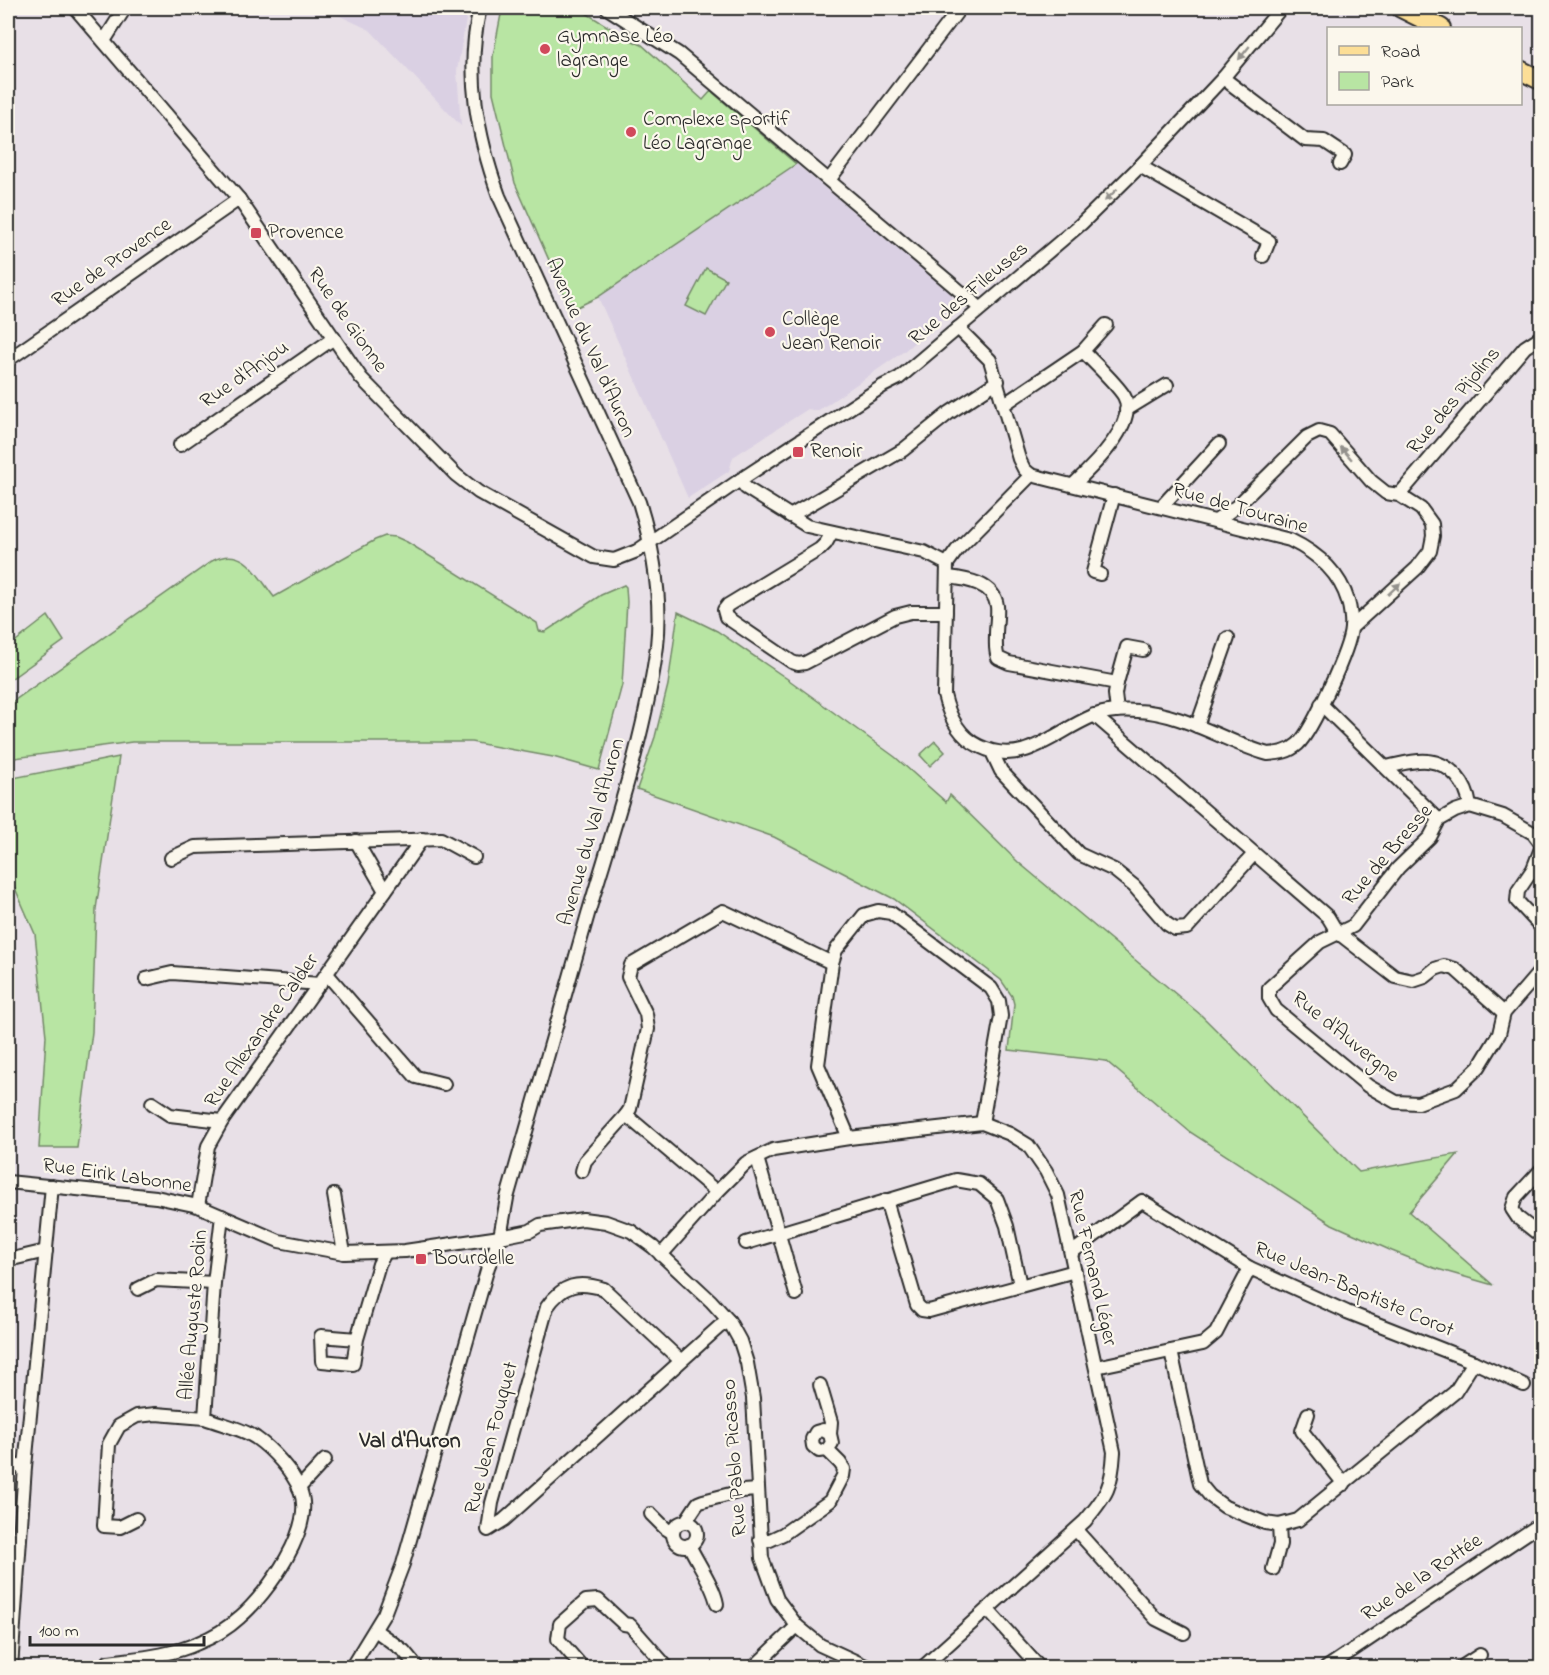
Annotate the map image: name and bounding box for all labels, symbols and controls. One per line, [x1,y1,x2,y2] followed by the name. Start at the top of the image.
[557,22,673,78] place label: Gymnase Léo lagrange
[1327,27,1522,105] legend
[1381,40,1420,66] text: Road
[538,42,552,56] marker: Gymnase Léo lagrange
[1238,45,1251,60] one-way arrow
[1381,70,1414,96] text: Park
[643,105,790,161] place label: Complexe sportif Léo Lagrange
[624,125,638,139] marker: Complexe sportif Léo Lagrange
[1103,188,1118,202] one-way arrow
[46,210,179,316] street label: Rue de Provence
[268,218,344,248] place label: Provence
[249,226,263,240] marker: Provence
[903,235,1035,353] street label: Rue des Fileuses
[537,253,643,443] street label: Avenue du Val d'Auron
[300,261,395,379] street label: Rue de Gionne
[782,305,882,359] place label: Collège Jean Renoir
[763,325,777,339] marker: Collège Jean Renoir
[194,333,296,417] street label: Rue d'Anjou
[1400,340,1508,462] street label: Rue des Pijolins
[810,437,863,467] place label: Renoir
[791,445,805,459] marker: Renoir
[1339,445,1353,460] one-way arrow
[1169,475,1312,543] street label: Rue de Touraine
[1387,582,1402,596] one-way arrow
[551,735,633,929] street label: Avenue du Val d'Auron
[1336,797,1441,912] street label: Rue de Bresse
[197,947,327,1114] street label: Rue Alexandre Calder
[1283,984,1406,1092] street label: Rue d'Auvergne
[40,1151,194,1201] street label: Rue Eirik Labonne
[1058,1187,1125,1350] street label: Rue Fernand Léger
[172,1228,218,1402] street label: Allée Auguste Rodin
[1249,1234,1459,1346] street label: Rue Jean-Baptiste Corot
[432,1244,515,1274] place label: Bourdelle
[414,1252,428,1266] marker: Bourdelle
[457,1359,527,1517] street label: Rue Jean Fouquet
[715,1378,755,1538] street label: Rue Pablo Picasso
[358,1426,461,1458] district label: Val d'Auron
[1355,1526,1489,1630] street label: Rue de la Rottée
[30,1609,204,1647] scale bar
[39,1619,79,1645] text: 100 m

